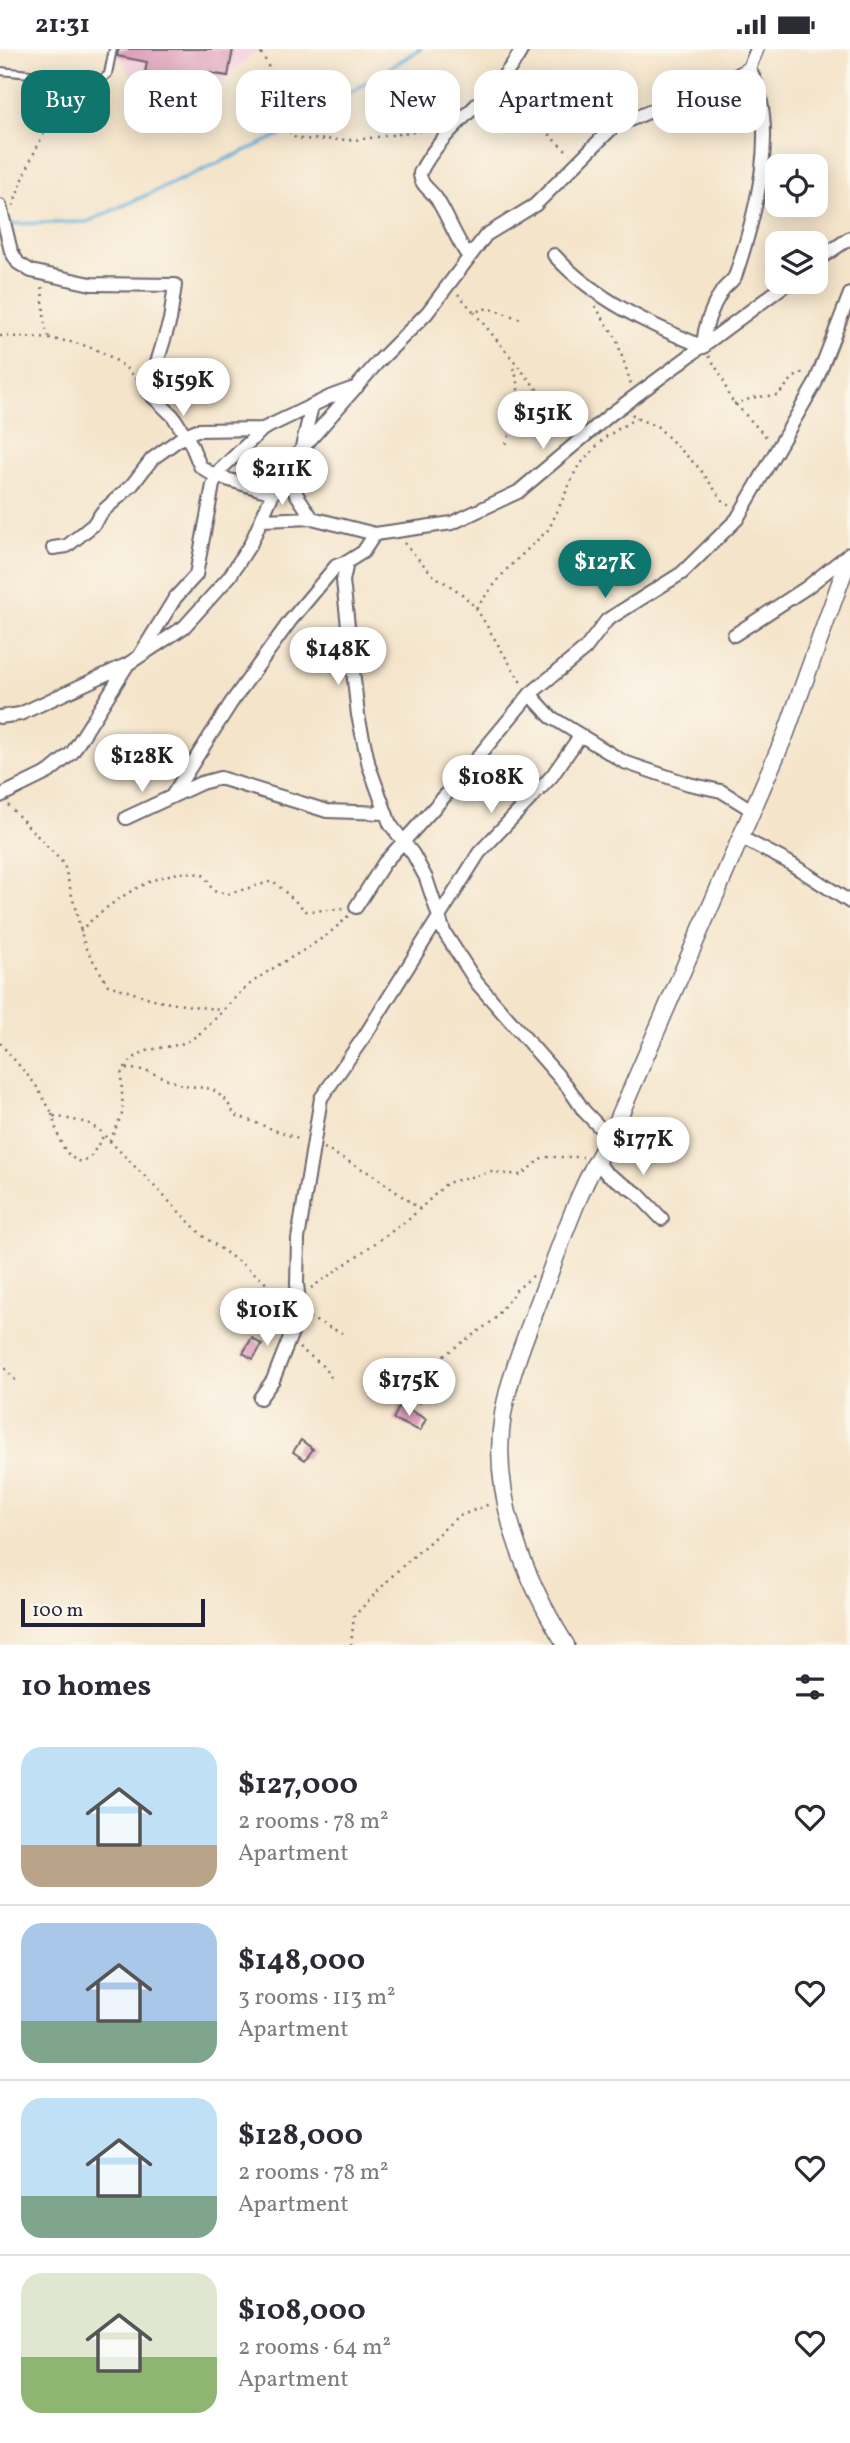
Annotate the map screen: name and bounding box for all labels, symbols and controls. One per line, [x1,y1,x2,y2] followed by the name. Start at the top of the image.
[35,7,90,43] text: 21:31
[21,70,110,133] chip: Buy
[124,70,222,133] chip: Rent
[236,70,351,133] chip: Filters
[365,70,460,133] chip: New
[474,70,638,133] chip: Apartment
[652,70,766,133] chip: House
[765,154,828,294] map controls
[765,154,828,217] button: locate
[765,231,828,294] button: layers
[134,359,232,418] pin: $159K
[152,365,214,397] text: $159K
[494,391,592,451] pin: $151K
[513,398,573,430] text: $151K
[233,447,331,507] pin: $211K
[252,454,312,486] text: $211K
[556,540,654,600] pin: $127K
[574,547,636,579] text: $127K
[289,627,387,687] pin: $148K
[306,634,371,666] text: $148K
[93,735,191,794] pin: $128K
[110,741,174,773] text: $128K
[442,755,540,815] pin: $108K
[458,762,524,794] text: $108K
[594,1117,692,1177] pin: $177K
[613,1124,673,1156] text: $177K
[218,1289,316,1348] pin: $101K
[236,1295,298,1327] text: $101K
[360,1359,458,1418] pin: $175K
[379,1365,439,1397] text: $175K
[21,1596,205,1628] scale bar
[32,1598,83,1624] text: 100 m
[21,1666,151,1708] text: 10 homes
[791,1668,829,1706] icon: filters
[238,1764,358,1806] text: $127,000
[77,1775,161,1859] icon: home
[791,1798,829,1836] icon: heart
[238,1806,389,1838] text: 2 rooms · 78 m²
[238,1838,349,1870] text: Apartment
[238,1940,365,1982] text: $148,000
[77,1951,161,2035] icon: home
[791,1974,829,2012] icon: heart
[238,1982,396,2014] text: 3 rooms · 113 m²
[238,2014,349,2046] text: Apartment
[238,2115,363,2157] text: $128,000
[77,2126,161,2210] icon: home
[791,2149,829,2187] icon: heart
[238,2157,389,2189] text: 2 rooms · 78 m²
[238,2189,349,2221] text: Apartment
[238,2290,366,2332] text: $108,000
[77,2301,161,2385] icon: home
[791,2324,829,2362] icon: heart
[238,2332,391,2364] text: 2 rooms · 64 m²
[238,2364,349,2396] text: Apartment

